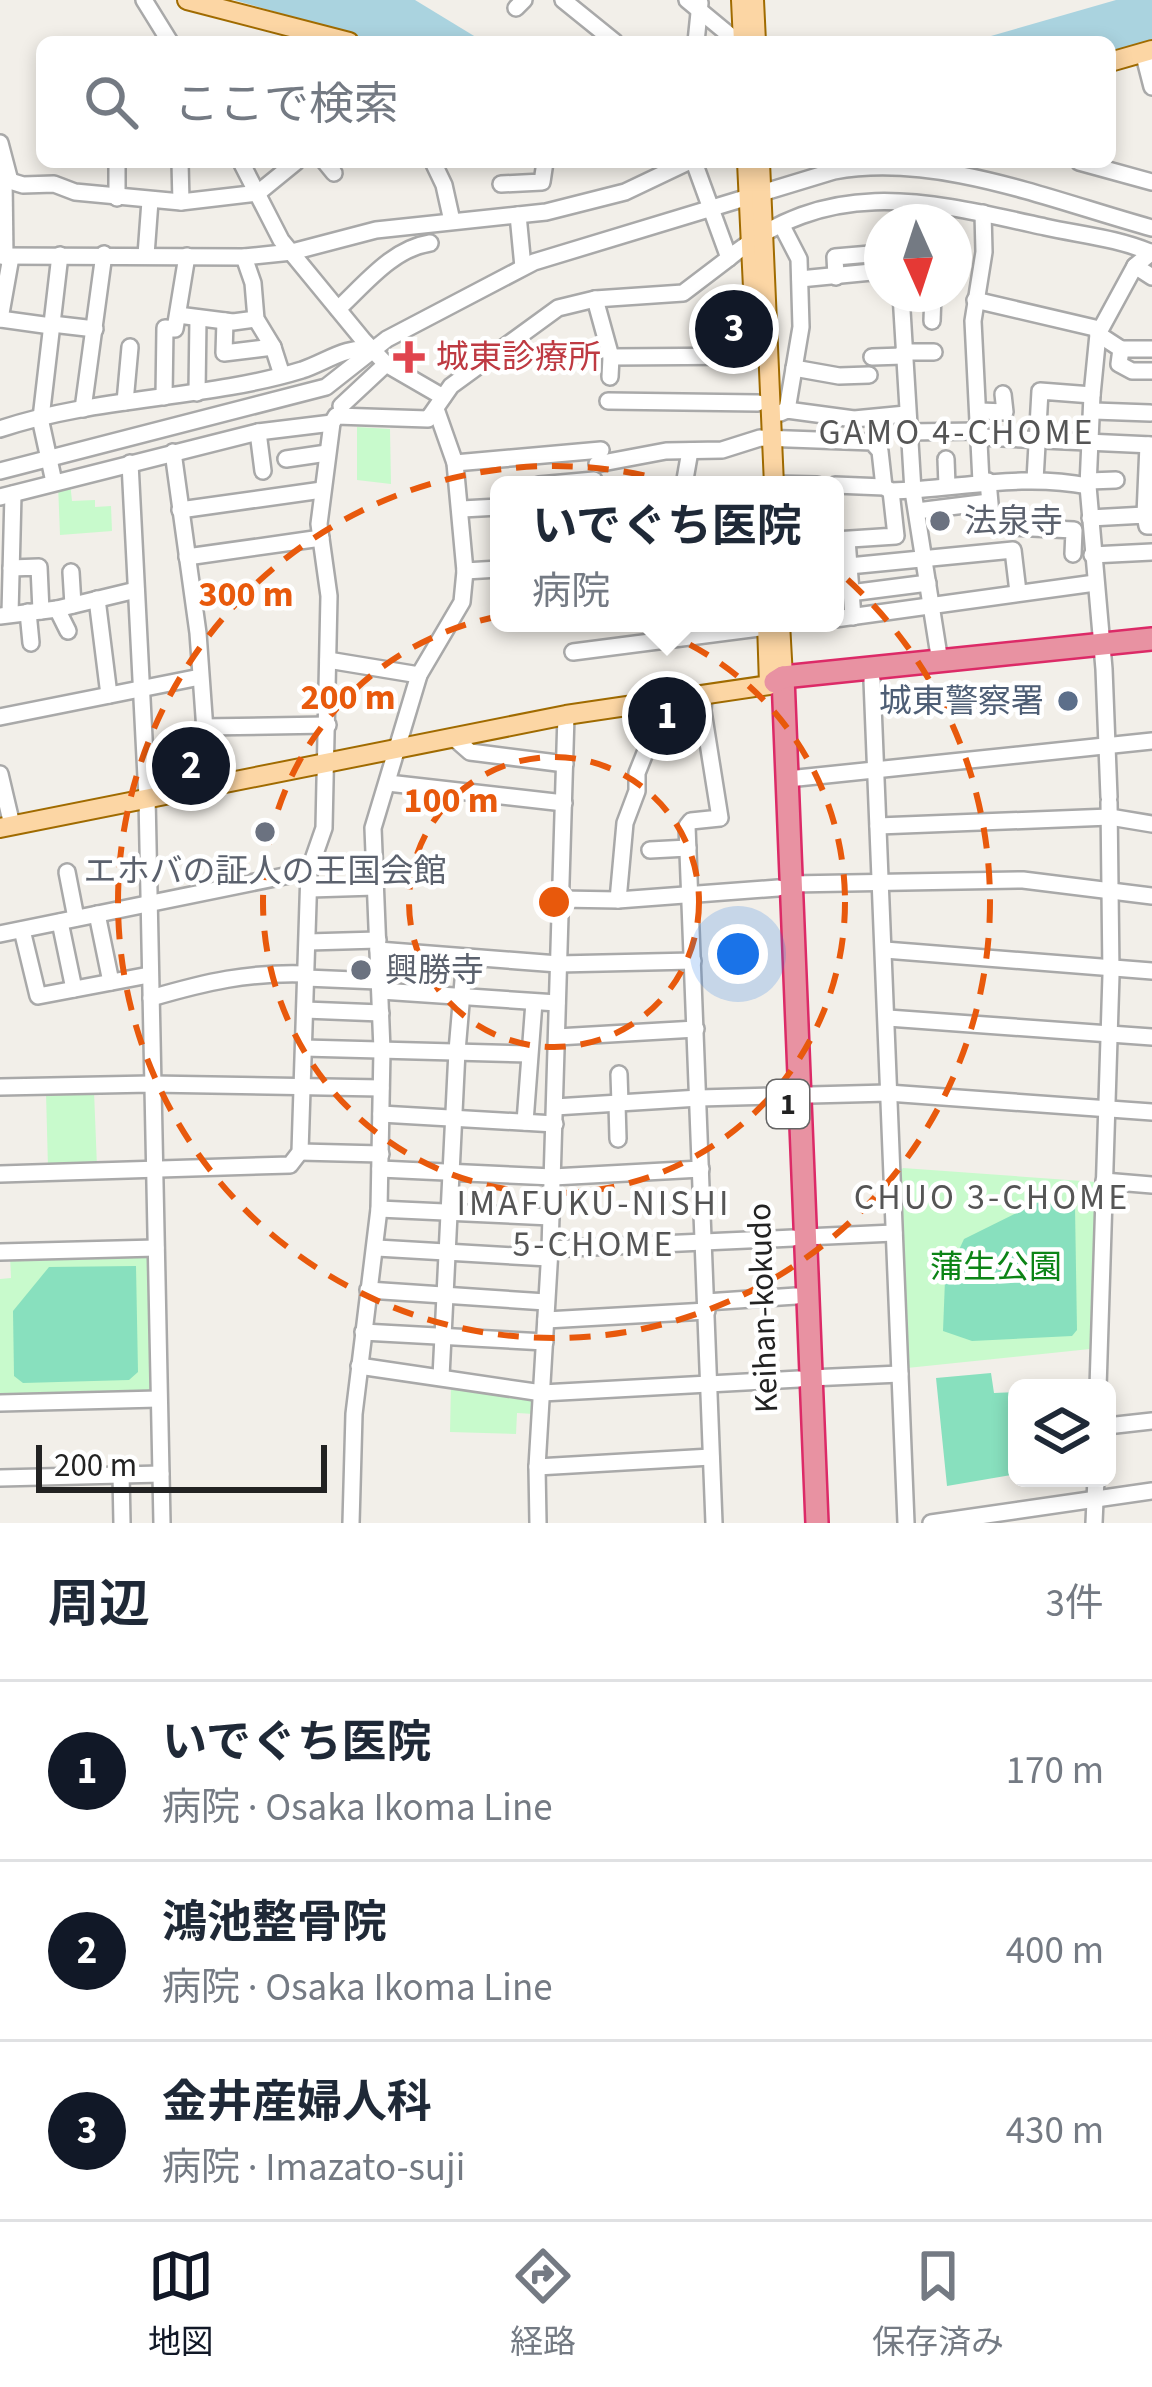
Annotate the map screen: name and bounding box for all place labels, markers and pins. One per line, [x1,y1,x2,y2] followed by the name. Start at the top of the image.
[695,284,773,374] pin: 3
[436,334,601,381] place label: 城東診療所
[393,341,425,373] marker: 城東診療所
[964,498,1063,545] place label: 法泉寺
[927,508,953,534] marker: 法泉寺
[628,671,706,761] pin: 1
[879,678,1044,725] place label: 城東警察署
[1055,688,1081,714] marker: 城東警察署
[152,721,230,811] pin: 2
[252,819,278,845] marker: エホバの証人の王国会館
[84,848,447,895] place label: エホバの証人の王国会館
[533,881,575,923] centre of rings
[385,947,484,994] place label: 興勝寺
[348,957,374,983] marker: 興勝寺

